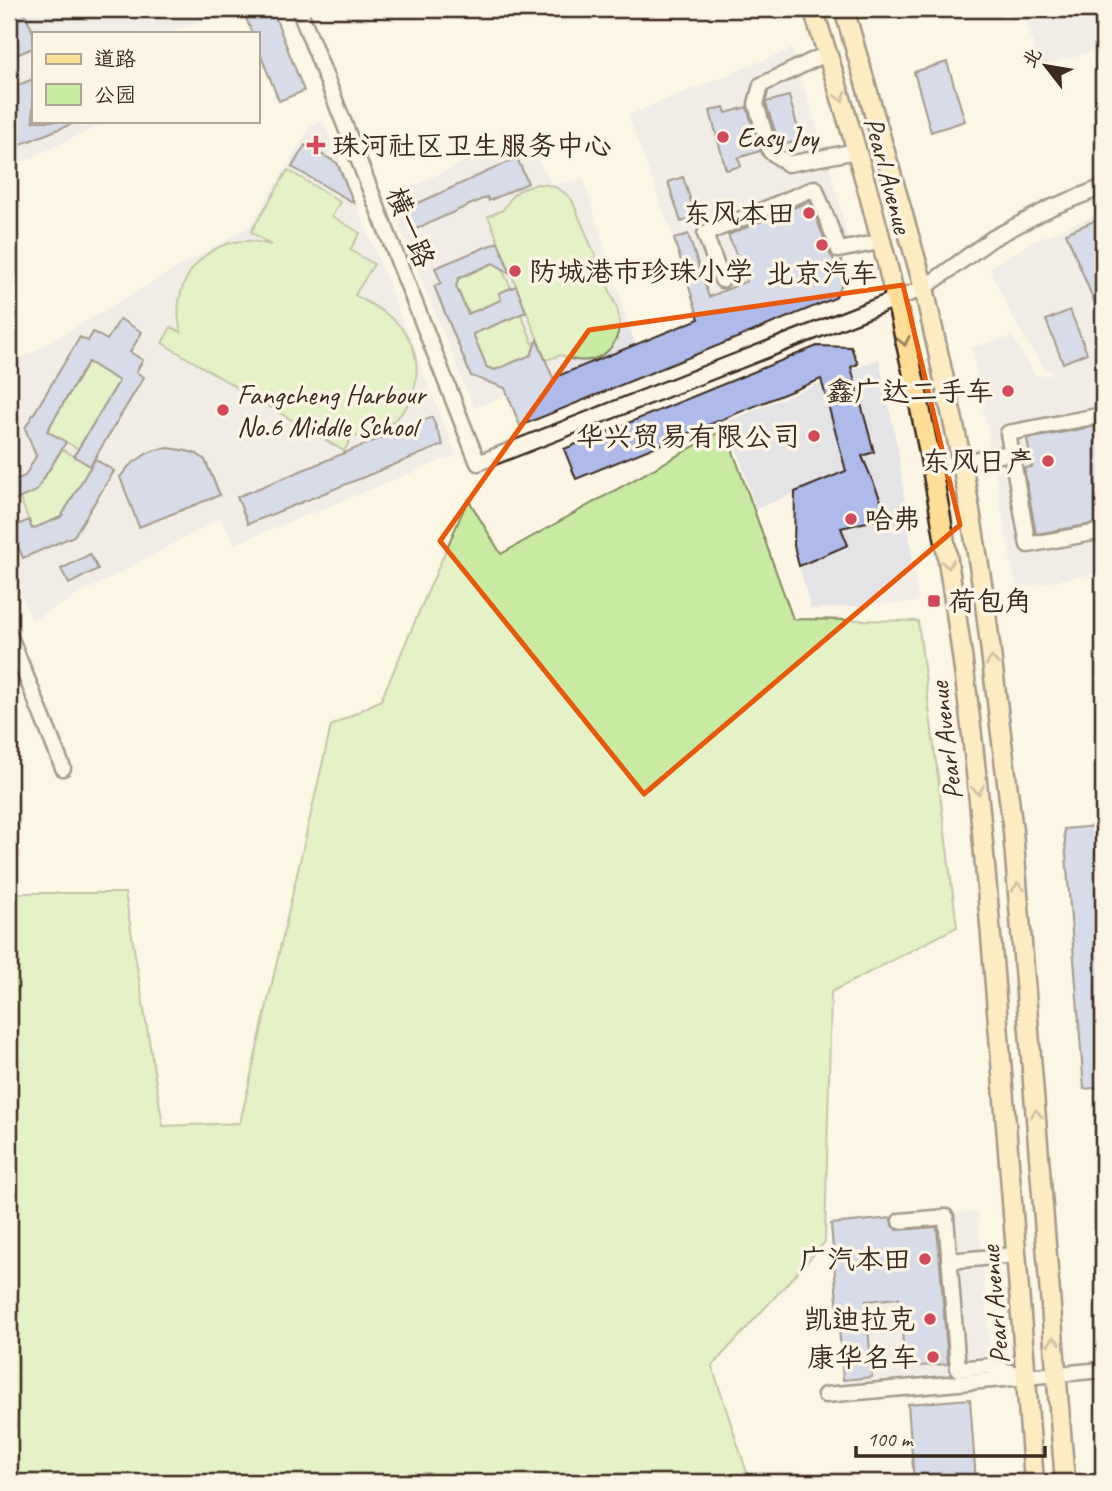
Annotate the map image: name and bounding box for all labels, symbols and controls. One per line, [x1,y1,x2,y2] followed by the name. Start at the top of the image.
[32,32,259,122] legend
[1010,32,1080,102] north arrow
[1017,43,1047,72] text: 北
[94,46,136,72] text: 道路
[94,82,136,108] text: 公园
[832,91,847,103] one-way arrow
[856,113,921,239] street label: Pearl Avenue
[737,120,820,155] place label: Easy Joy
[332,128,612,163] place label: 珠河社区卫生服务中心
[715,129,731,145] marker: Easy Joy
[306,135,326,155] marker: 珠河社区卫生服务中心
[379,182,442,273] street label: 横一路
[683,196,795,231] place label: 东风本田
[801,205,817,221] marker: 东风本田
[814,237,830,253] marker: 北京汽车
[529,254,753,289] place label: 防城港市珍珠小学
[766,256,878,291] place label: 北京汽车
[507,263,523,279] marker: 防城港市珍珠小学
[896,335,911,347] one-way arrow
[826,374,994,409] place label: 鑫广达二手车
[237,377,427,444] place label: Fangcheng Harbour No.6 Middle School
[1000,383,1016,399] marker: 鑫广达二手车
[215,402,231,418] marker: Fangcheng Harbour No.6 Middle School
[576,419,800,454] place label: 华兴贸易有限公司
[806,428,822,444] marker: 华兴贸易有限公司
[922,444,1034,479] place label: 东风日产
[1040,453,1056,469] marker: 东风日产
[865,502,921,537] place label: 哈弗
[843,511,859,527] marker: 哈弗
[940,558,955,570] one-way arrow
[948,584,1032,619] place label: 荷包角
[926,593,942,609] marker: 荷包角
[985,655,1000,667] one-way arrow
[921,678,970,802] street label: Pearl Avenue
[970,784,985,796] one-way arrow
[1011,882,1026,893] one-way arrow
[1029,1108,1044,1119] one-way arrow
[799,1242,911,1277] place label: 广汽本田
[972,1242,1017,1366] street label: Pearl Avenue
[917,1251,933,1267] marker: 广汽本田
[804,1302,916,1337] place label: 凯迪拉克
[922,1311,938,1327] marker: 凯迪拉克
[1047,1335,1062,1346] one-way arrow
[807,1340,919,1375] place label: 康华名车
[925,1349,941,1365] marker: 康华名车
[856,1414,1046,1458] scale bar
[867,1426,914,1452] text: 100 m

